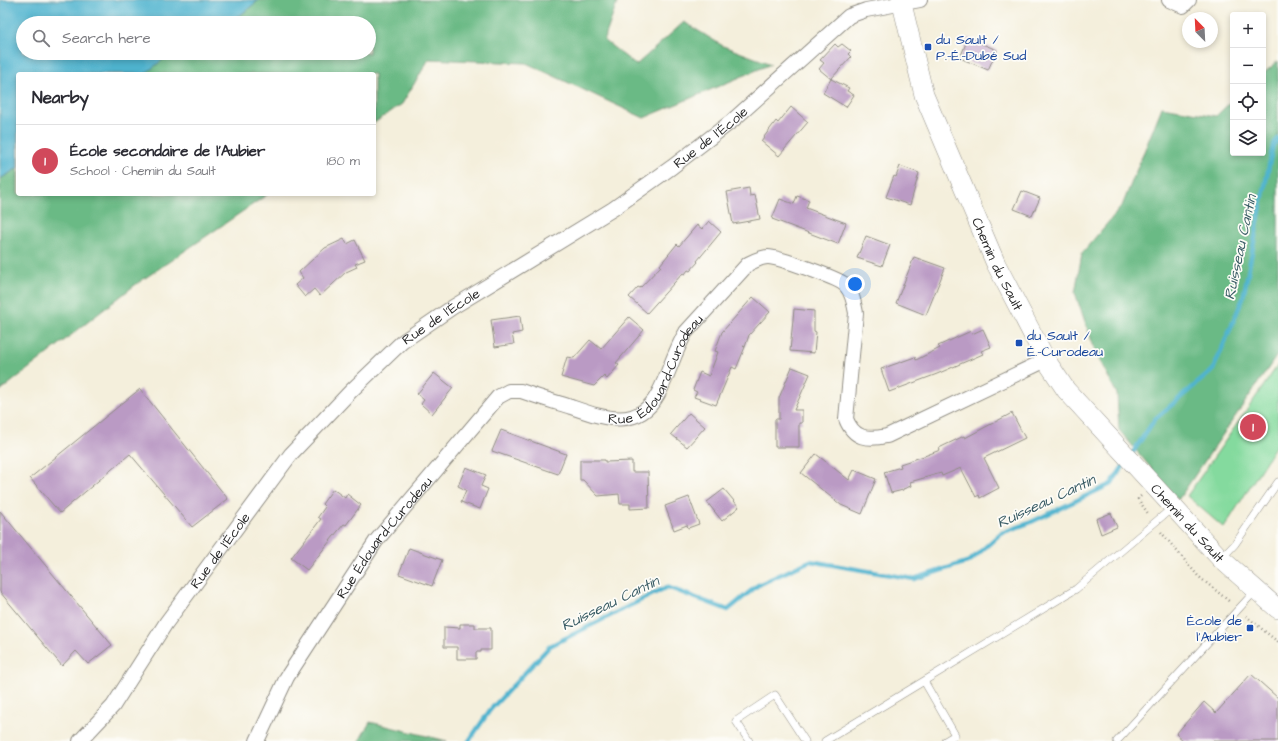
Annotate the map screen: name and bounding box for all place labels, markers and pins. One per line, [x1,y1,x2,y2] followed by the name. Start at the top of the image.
[936,30,1026,66] place label: du Sault / P.-É.-Dubé Sud
[923,42,933,52] marker: du Sault / P.-É.-Dubé Sud
[1027,326,1103,362] place label: du Sault / É.-Curodeau
[1014,338,1024,348] marker: du Sault / É.-Curodeau
[1240,412,1266,442] pin: 1
[1187,611,1242,647] place label: École de l'Aubier
[1245,623,1255,633] marker: École de l'Aubier

